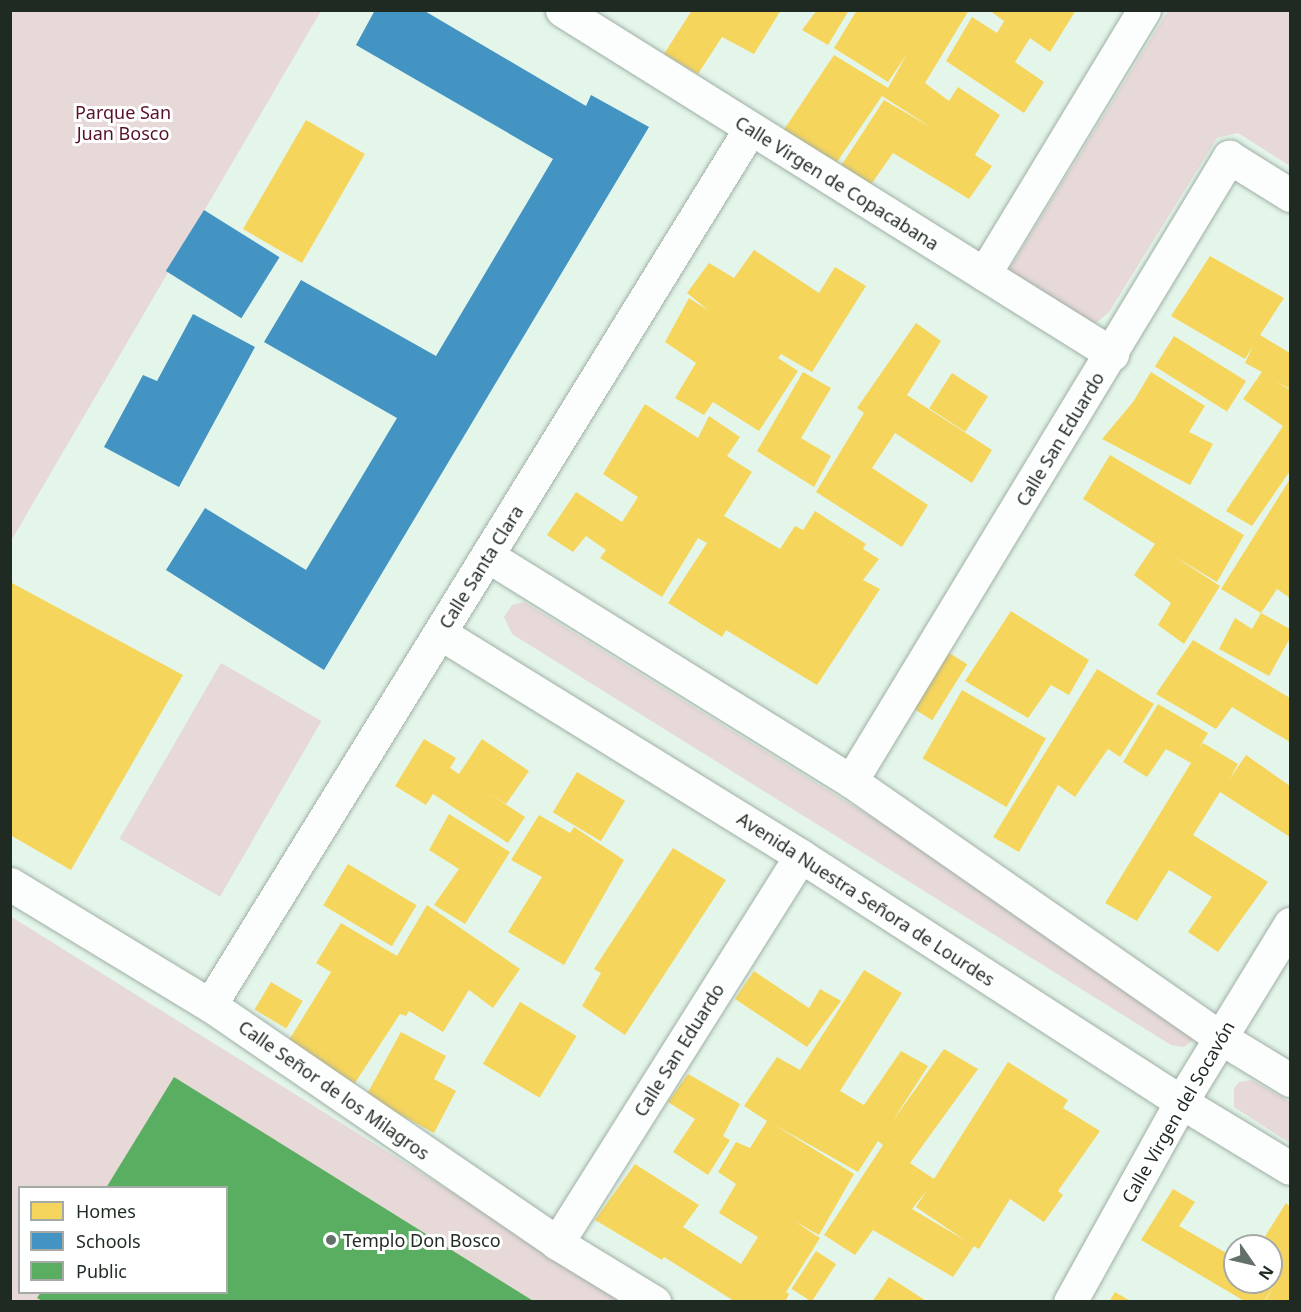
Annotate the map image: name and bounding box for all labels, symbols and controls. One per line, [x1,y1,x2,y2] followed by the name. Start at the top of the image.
[75,102,171,144] park label: Parque San Juan Bosco
[731,111,943,255] street label: Calle Virgen de Copacabana
[1011,368,1109,510] street label: Calle San Eduardo
[434,501,528,633] street label: Calle Santa Clara
[733,808,999,990] street label: Avenida Nuestra Señora de Lourdes
[629,980,729,1120] street label: Calle San Eduardo
[234,1016,434,1164] street label: Calle Señor de los Milagros
[1117,1017,1239,1207] street label: Calle Virgen del Socavón
[18,1186,228,1294] legend
[76,1199,136,1223] text: Homes
[76,1229,141,1253] text: Schools
[343,1229,501,1251] place label: Templo Don Bosco
[324,1233,338,1247] marker: Templo Don Bosco
[1223,1234,1283,1294] north arrow
[76,1259,127,1283] text: Public
[1254,1261,1279,1284] text: N

